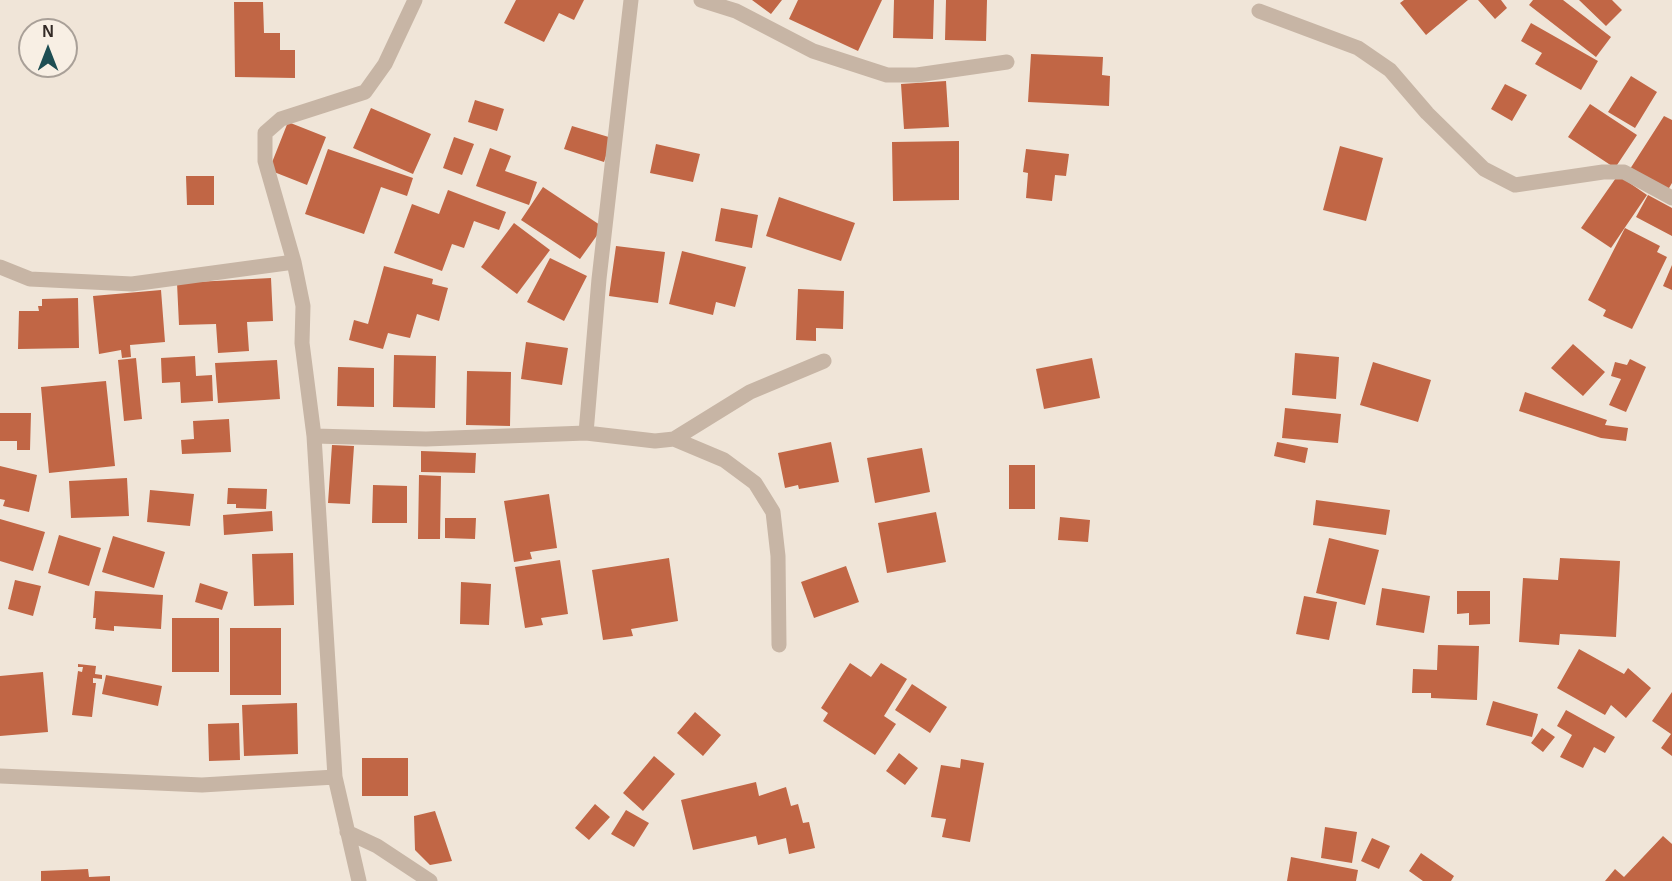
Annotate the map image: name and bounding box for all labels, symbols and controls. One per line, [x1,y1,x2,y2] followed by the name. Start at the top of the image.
[18,18,78,78] north arrow
[42,23,54,40] text: N

